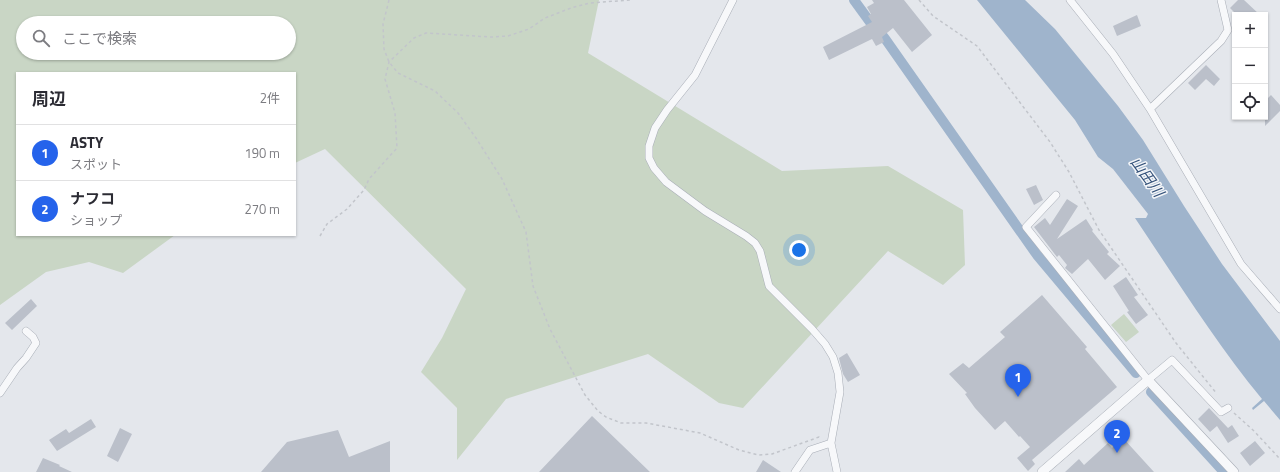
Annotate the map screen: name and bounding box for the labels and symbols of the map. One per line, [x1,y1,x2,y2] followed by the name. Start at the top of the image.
[1125,152,1171,203] water label: 山田川
[789,240,809,260] your location
[1005,364,1031,397] pin: 1
[1104,420,1130,453] pin: 2

